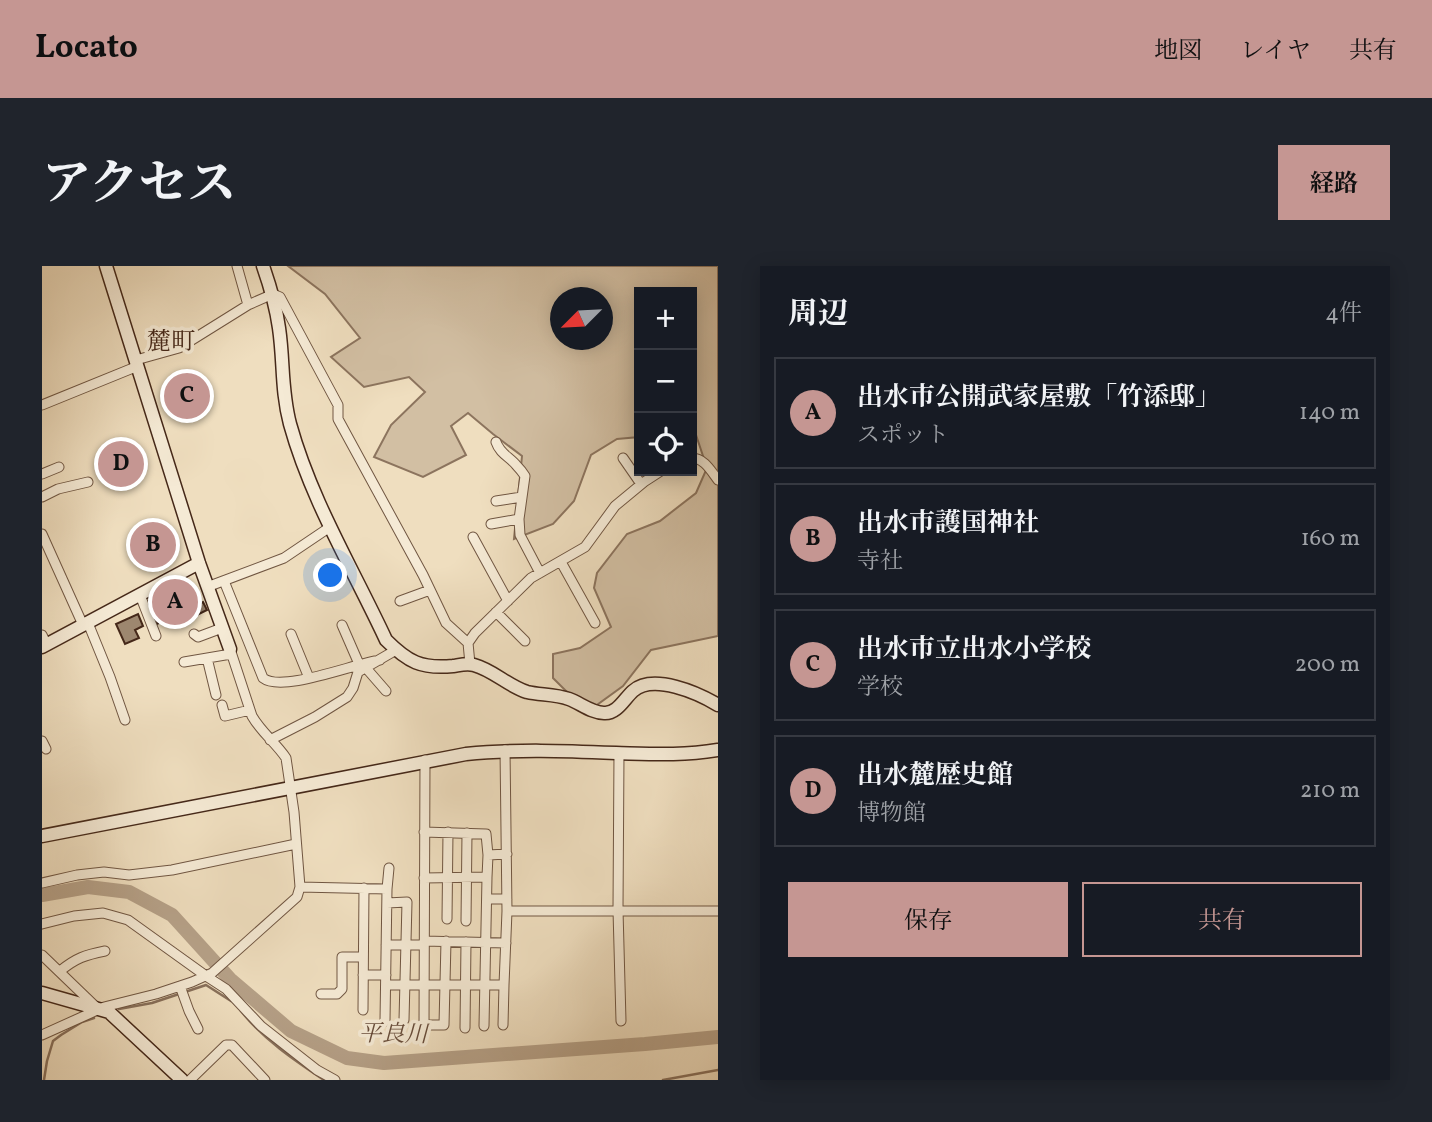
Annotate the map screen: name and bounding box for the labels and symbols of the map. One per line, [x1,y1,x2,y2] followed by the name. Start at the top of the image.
[550,287,613,350] north arrow
[147,326,195,360] district label: 麓町
[164,370,210,422] pin: C
[98,438,144,490] pin: D
[130,519,176,571] pin: B
[313,558,347,592] your location
[152,576,198,628] pin: A
[358,1018,431,1052] water label: 平良川

